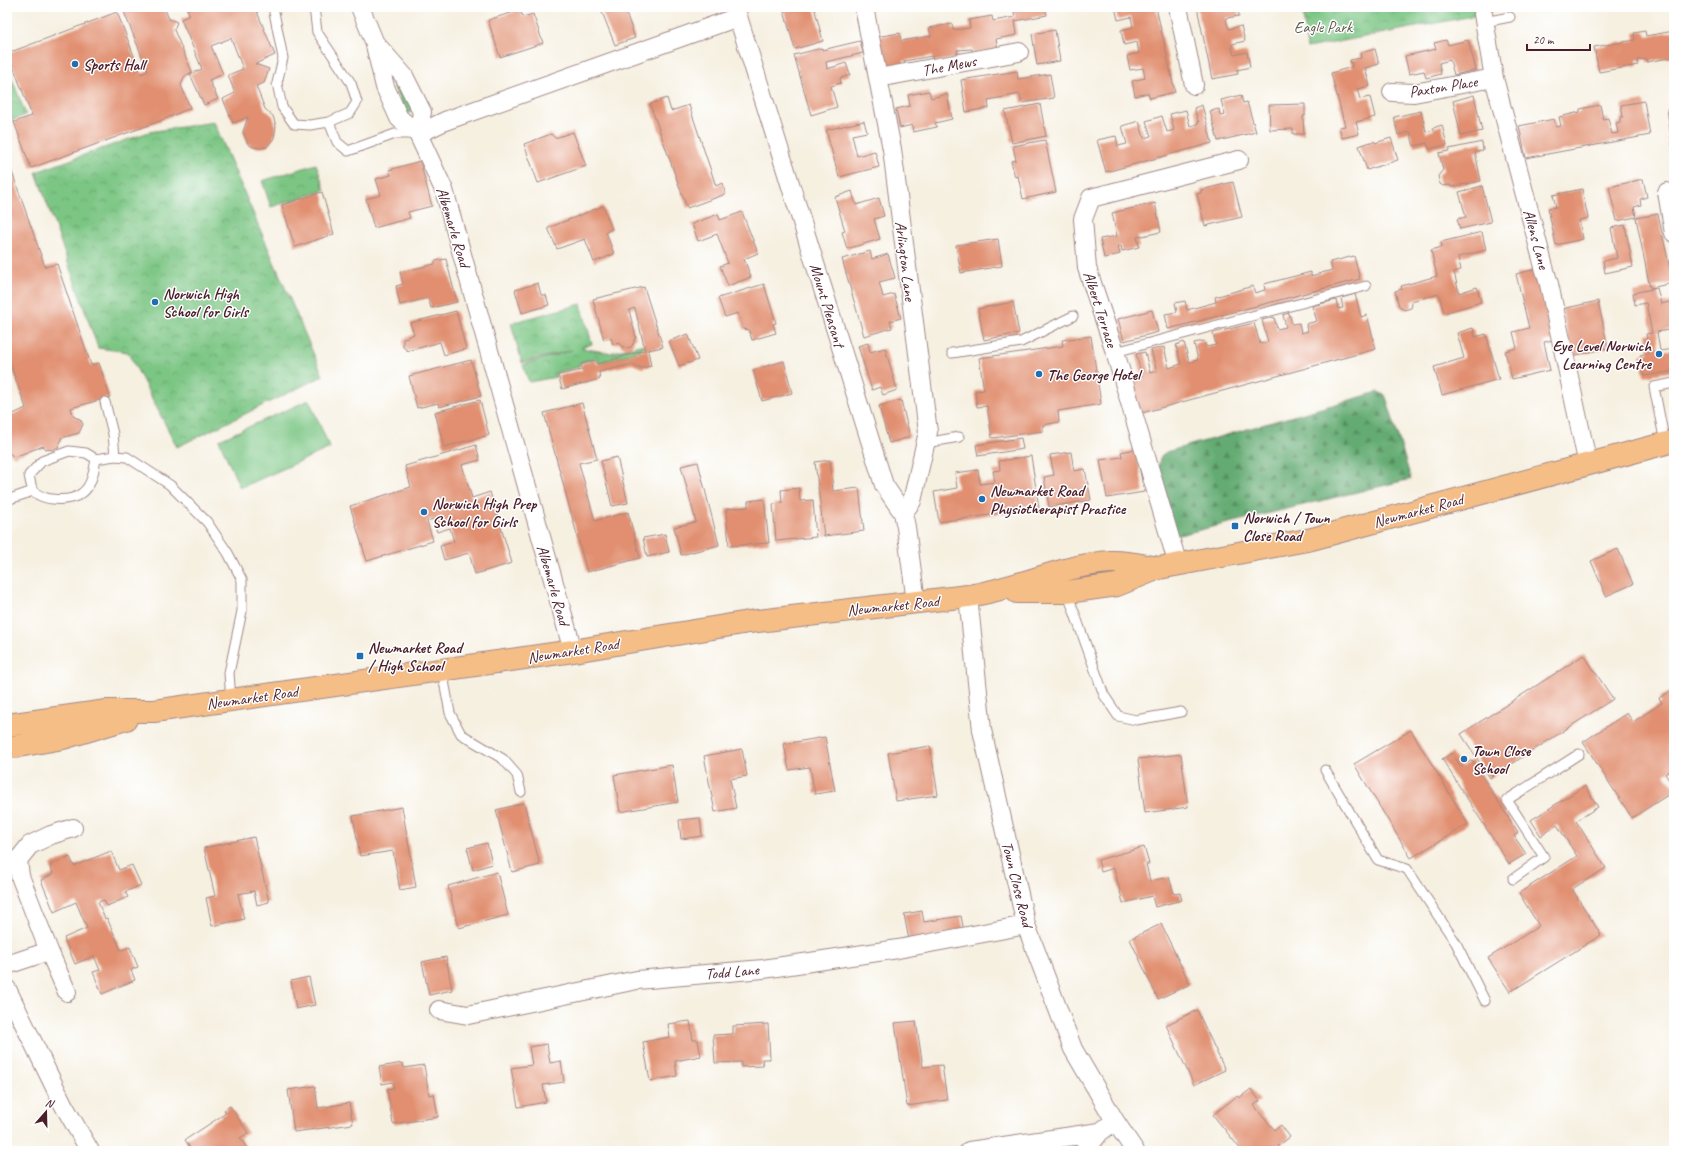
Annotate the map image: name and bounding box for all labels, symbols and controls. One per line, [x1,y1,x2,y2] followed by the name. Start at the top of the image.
[1294,17,1353,37] park label: Eagle Park
[1527,26,1590,52] scale bar
[1533,32,1555,48] text: 20 m
[920,51,979,81] street label: The Mews
[83,55,148,75] place label: Sports Hall
[70,59,80,69] marker: Sports Hall
[1408,71,1481,102] street label: Paxton Place
[431,185,475,272] street label: Albemarle Road
[1519,207,1554,273] street label: Allens Lane
[890,220,920,304] street label: Arlington Lane
[805,261,850,352] street label: Mount Pleasant
[1078,269,1122,351] street label: Albert Terrace
[163,284,250,322] place label: Norwich High School for Girls
[150,297,160,307] marker: Norwich High School for Girls
[1552,336,1653,374] place label: Eye Level Norwich Learning Centre
[1654,349,1664,359] marker: Eye Level Norwich Learning Centre
[1047,365,1143,385] place label: The George Hotel
[1034,369,1044,379] marker: The George Hotel
[990,481,1127,519] place label: Newmarket Road Physiotherapist Practice
[1371,489,1468,533] street label: Newmarket Road
[432,494,538,532] place label: Norwich High Prep School for Girls
[977,494,987,504] marker: Newmarket Road Physiotherapist Practice
[419,507,429,517] marker: Norwich High Prep School for Girls
[1243,508,1330,546] place label: Norwich / Town Close Road
[1230,521,1240,531] marker: Norwich / Town Close Road
[532,543,575,630] street label: Albemarle Road
[846,591,943,621] street label: Newmarket Road
[526,633,623,668] street label: Newmarket Road
[368,638,464,676] place label: Newmarket Road / High School
[355,651,365,661] marker: Newmarket Road / High School
[205,681,302,714] street label: Newmarket Road
[1472,741,1532,779] place label: Town Close School
[1459,754,1469,764] marker: Town Close School
[997,839,1038,932] street label: Town Close Road
[705,960,761,984] street label: Todd Lane
[26,1092,66,1132] north arrow
[44,1095,57,1111] text: N

